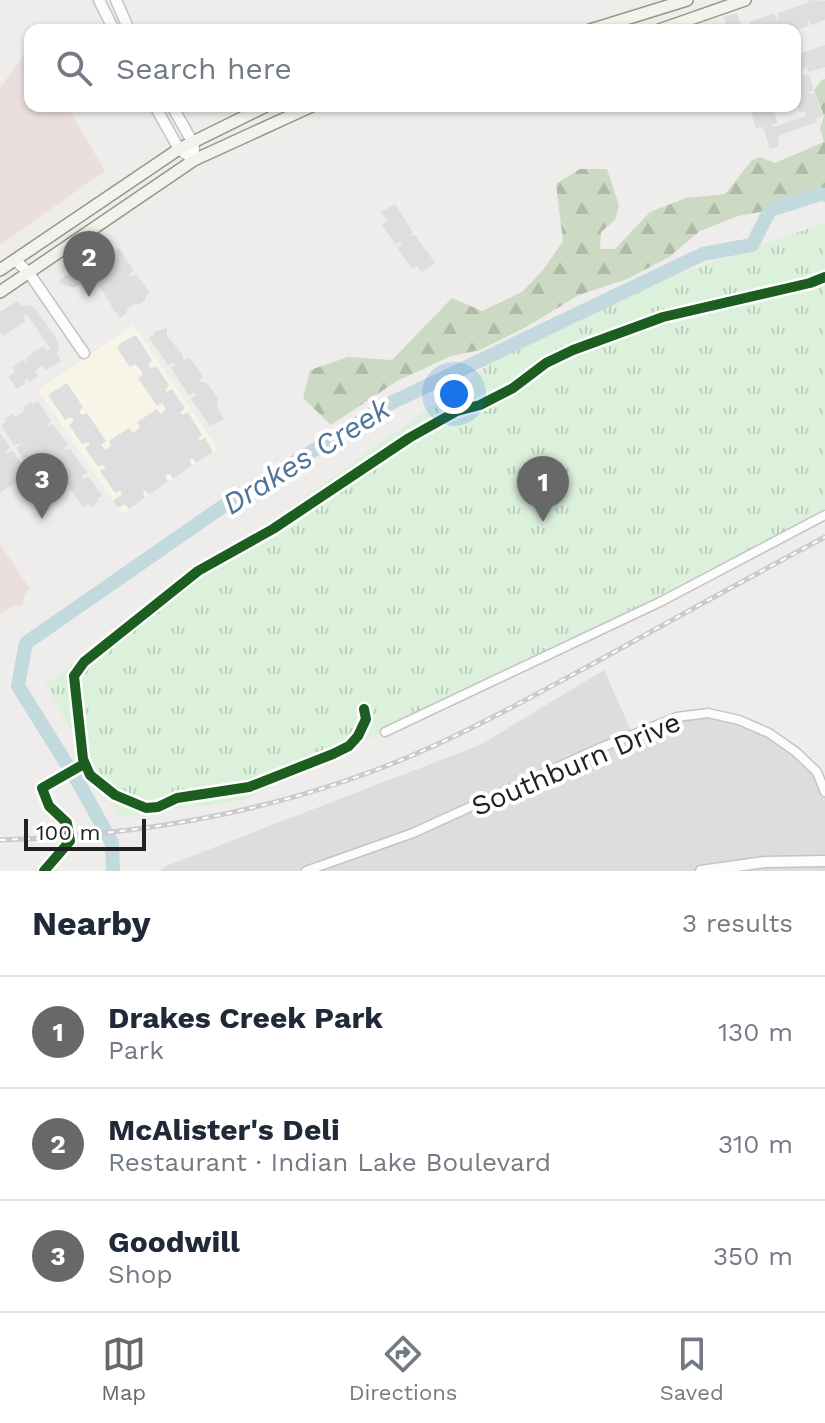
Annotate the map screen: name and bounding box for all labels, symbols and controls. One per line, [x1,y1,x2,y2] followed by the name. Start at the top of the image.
[24,24,801,112] search box
[52,46,96,90] icon: search
[116,51,292,86] text: Search here
[63,231,115,297] pin: 2
[434,374,474,414] your location
[216,390,398,521] water label: Drakes Creek
[16,453,68,519] pin: 3
[517,456,569,522] pin: 1
[467,705,685,823] street label: Southburn Drive
[24,815,146,851] scale bar
[36,820,100,845] text: 100 m
[32,903,151,943] text: Nearby
[682,908,793,938] text: 3 results
[108,1000,383,1035] text: Drakes Creek Park
[52,1017,64,1047] text: 1
[718,1017,793,1047] text: 130 m
[108,1035,164,1065] text: Park
[108,1112,340,1147] text: McAlister's Deli
[50,1129,66,1159] text: 2
[718,1129,793,1159] text: 310 m
[108,1147,551,1177] text: Restaurant · Indian Lake Boulevard
[108,1224,240,1259] text: Goodwill
[50,1241,66,1271] text: 3
[713,1241,793,1271] text: 350 m
[108,1259,173,1289] text: Shop
[101,1332,146,1405] tab: Map
[349,1332,457,1405] tab: Directions
[660,1332,724,1405] tab: Saved

